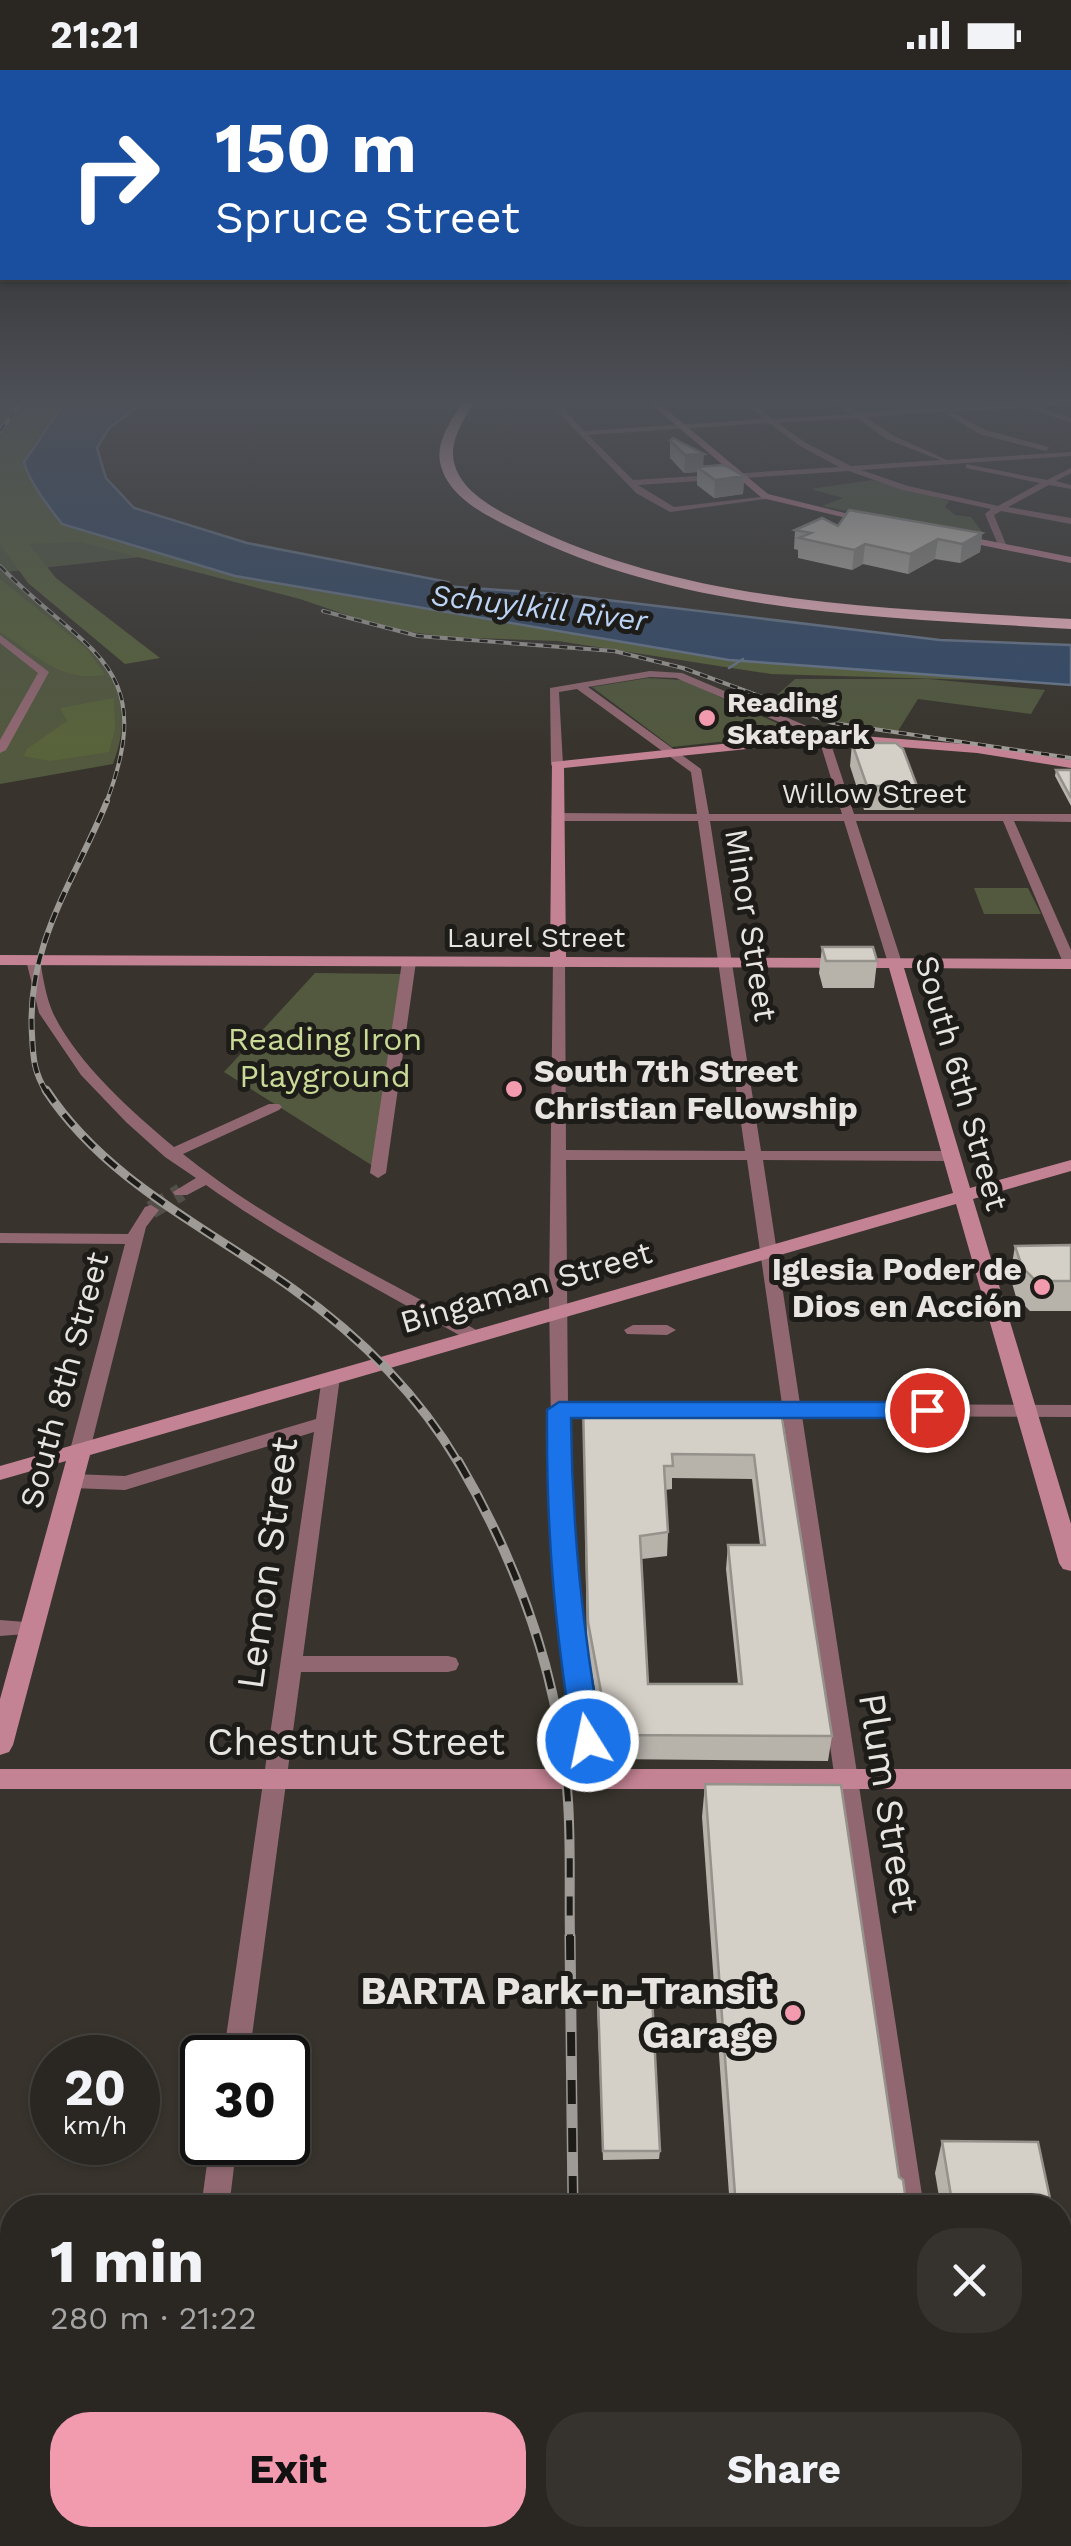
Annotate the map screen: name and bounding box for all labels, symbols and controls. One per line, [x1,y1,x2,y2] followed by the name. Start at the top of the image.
[50,13,140,57] text: 21:21
[215,107,417,189] text: 150 m
[50,110,180,240] icon: right
[215,191,520,244] text: Spruce Street
[429,577,651,638] water label: Schuylkill River
[727,686,870,751] place label: Reading Skatepark
[696,707,718,729] marker: Reading Skatepark
[782,777,966,810] street label: Willow Street
[717,826,785,1024] street label: Minor Street
[447,921,625,954] street label: Laurel Street
[907,951,1017,1215] street label: South 6th Street
[228,1020,422,1095] park label: Reading Iron Playground
[534,1052,858,1127] place label: South 7th Street Christian Fellowship
[503,1078,525,1100] marker: South 7th Street Christian Fellowship
[396,1233,656,1341] street label: Bingaman Street
[12,1248,116,1512] street label: South 8th Street
[772,1250,1022,1325] place label: Iglesia Poder de Dios en Acción
[1031,1276,1053,1298] marker: Iglesia Poder de Dios en Acción
[885,1368,970,1453] pin
[900,1383,955,1438] icon: arrive
[228,1434,306,1692] street label: Lemon Street
[536,1689,640,1793] position arrow
[850,1690,928,1916] street label: Plum Street
[207,1720,505,1764] street label: Chestnut Street
[361,1969,773,2057] place label: BARTA Park-n-Transit Garage
[782,2002,804,2024] marker: BARTA Park-n-Transit Garage
[180,2035,310,2165] speed limit sign: 30
[64,2058,126,2117] text: 20
[63,2111,127,2140] text: km/h
[50,2226,204,2297] text: 1 min
[917,2228,1022,2333] button: close
[50,2299,257,2337] text: 280 m · 21:22
[50,2412,526,2527] button: Exit
[546,2412,1022,2527] button: Share

